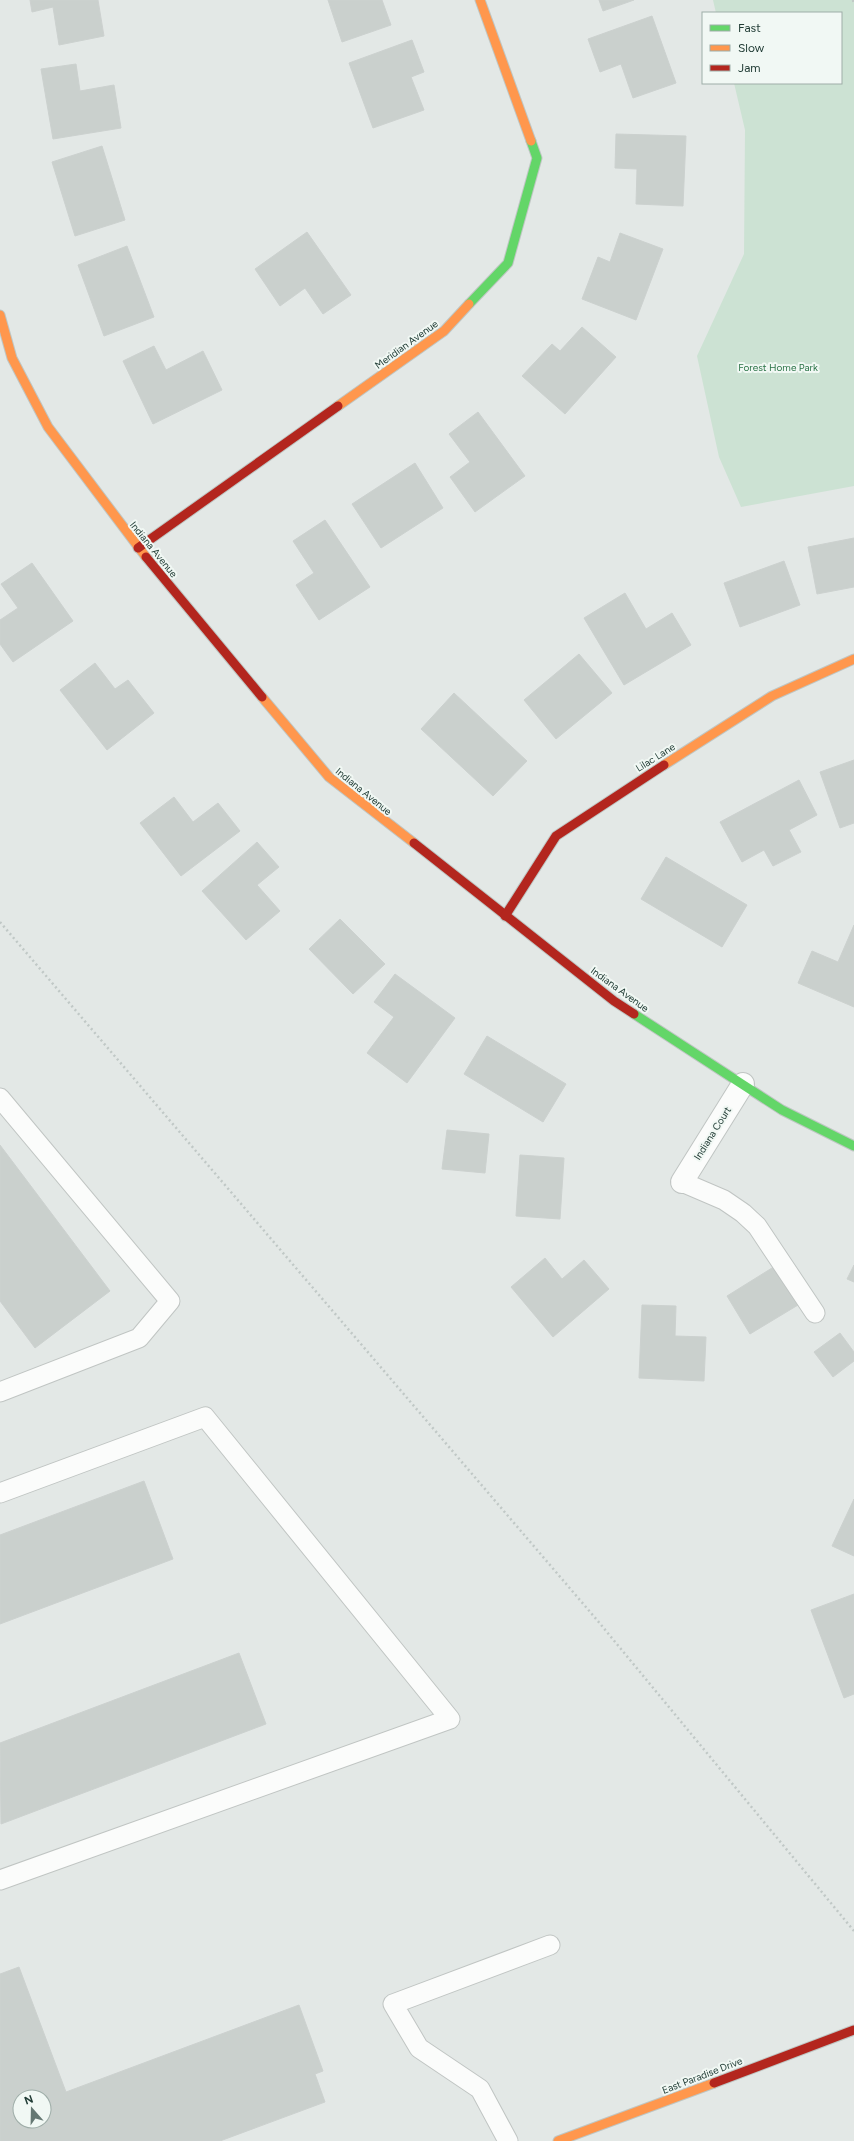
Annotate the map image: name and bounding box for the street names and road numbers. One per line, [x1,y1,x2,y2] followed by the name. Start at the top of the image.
[372,317,441,372] street label: Meridian Avenue
[127,519,181,580] street label: Indiana Avenue
[633,740,678,775] street label: Lilac Lane
[333,765,395,818] street label: Indiana Avenue
[588,964,652,1015] street label: Indiana Avenue
[691,1104,734,1162] street label: Indiana Court
[660,2054,745,2097] street label: East Paradise Drive

